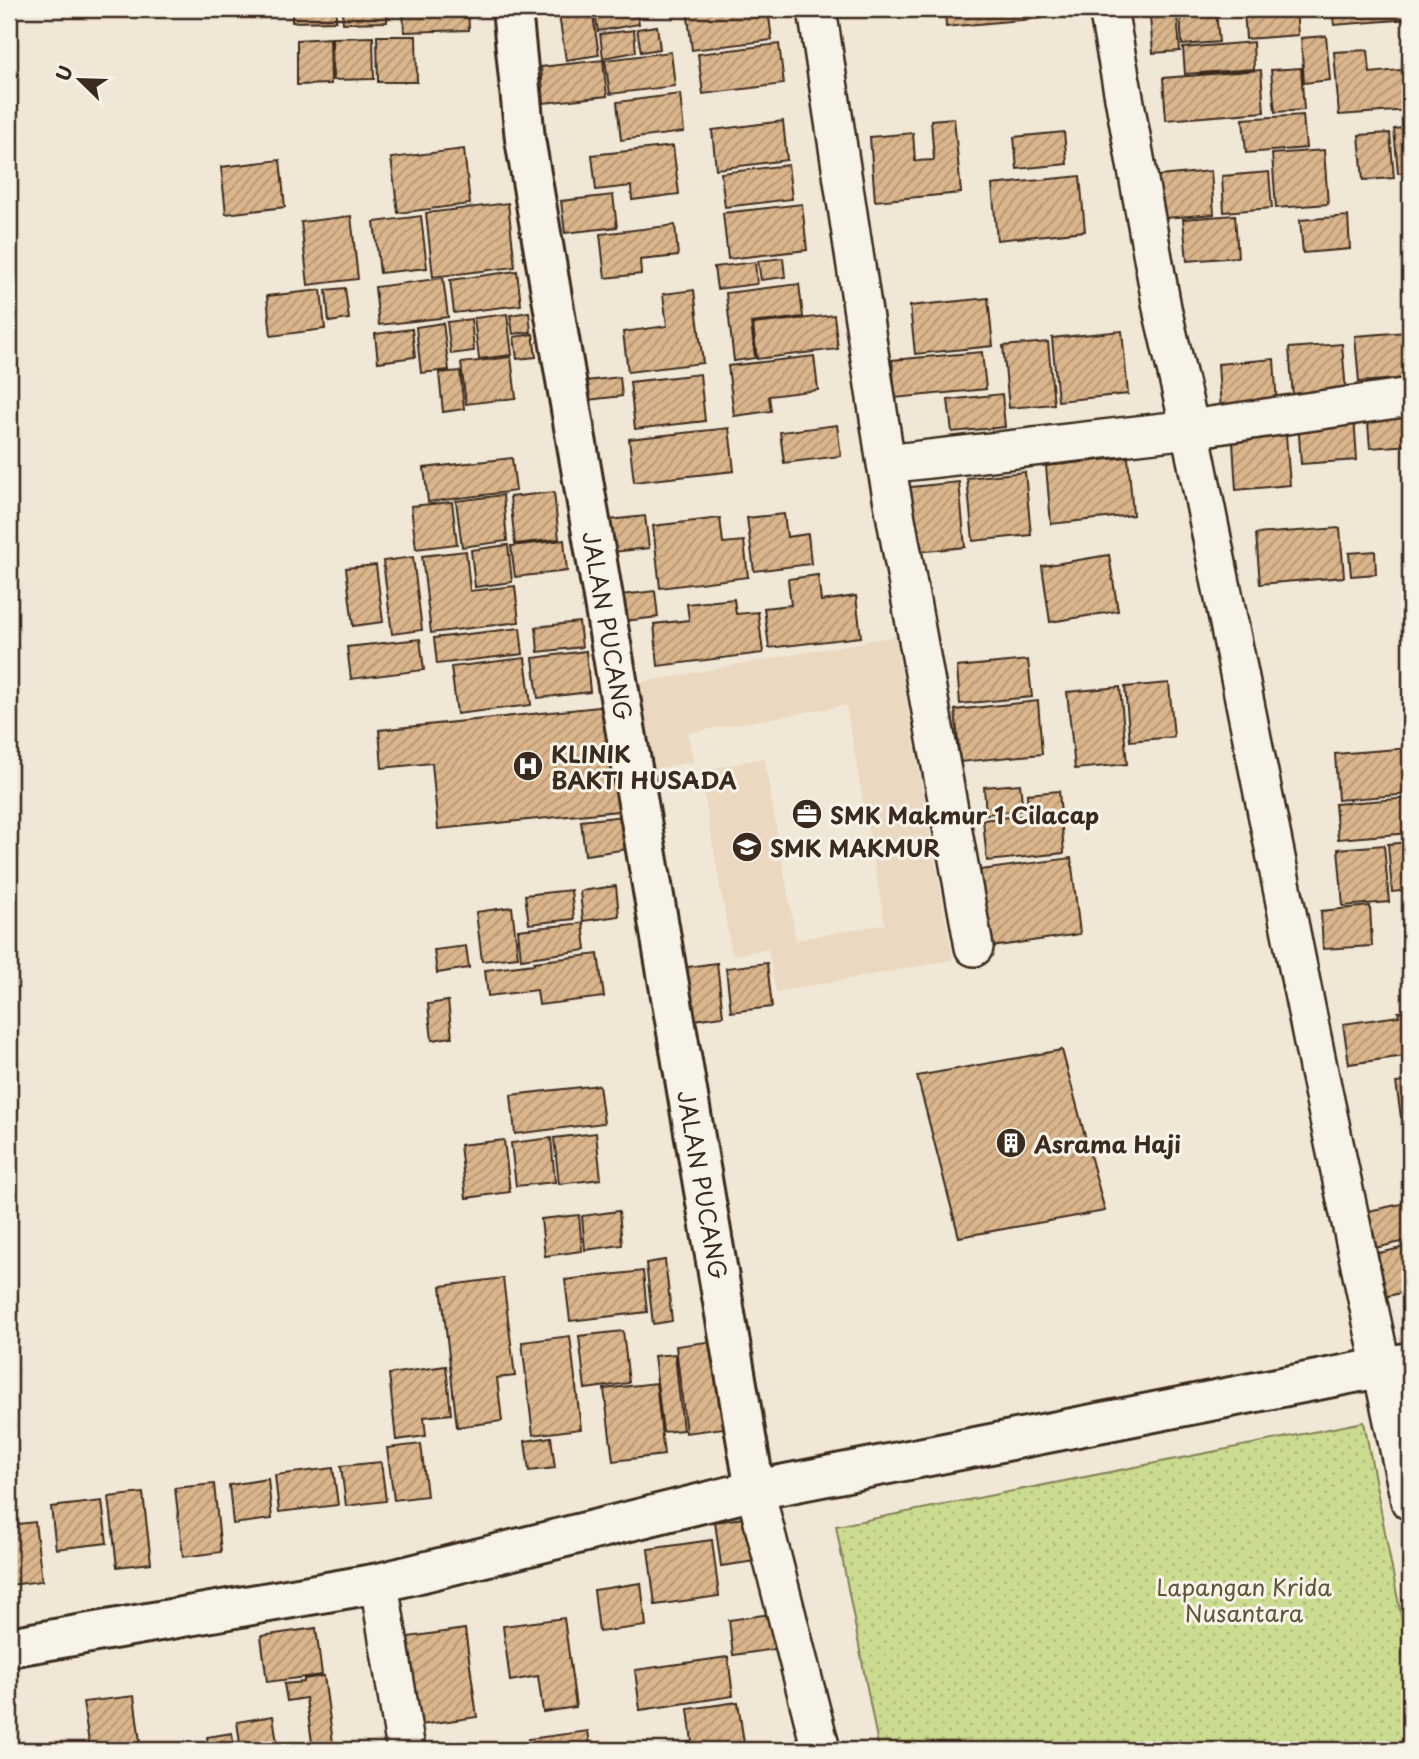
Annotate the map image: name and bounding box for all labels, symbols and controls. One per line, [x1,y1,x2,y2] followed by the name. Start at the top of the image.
[46,46,116,116] north arrow
[48,61,79,85] text: U
[574,528,642,724] street label: JALAN PUCANG
[551,736,737,797] place label: KLINIK BAKTI HUSADA
[511,749,545,783] hospital icon: KLINIK BAKTI HUSADA
[790,797,824,831] office icon: SMK Makmur 1 Cilacap
[830,797,1099,832] place label: SMK Makmur 1 Cilacap
[730,830,764,864] school or university icon: SMK MAKMUR
[770,830,940,865] place label: SMK MAKMUR
[669,1087,737,1283] street label: JALAN PUCANG
[994,1126,1028,1160] building icon: Asrama Haji
[1033,1126,1181,1161] place label: Asrama Haji
[1156,1569,1332,1630] park label: Lapangan Krida Nusantara

